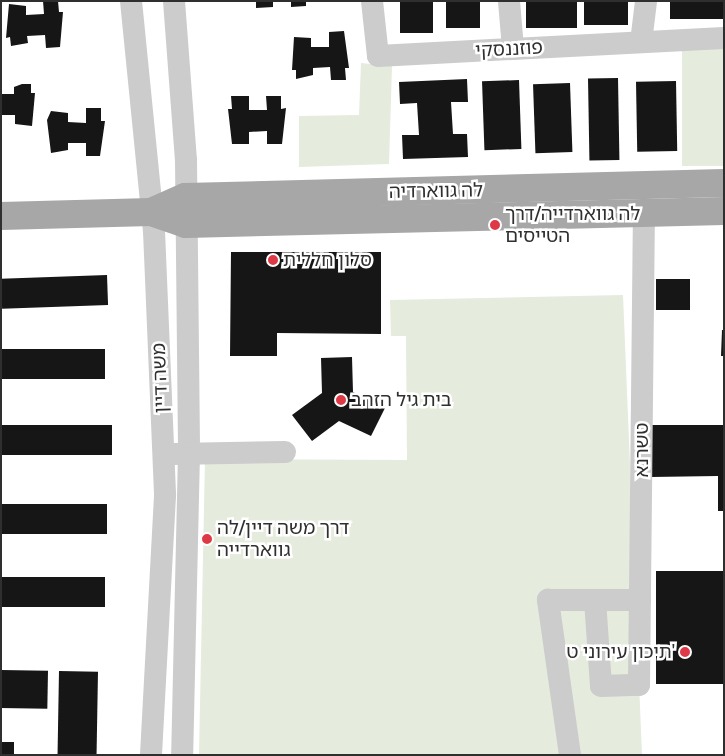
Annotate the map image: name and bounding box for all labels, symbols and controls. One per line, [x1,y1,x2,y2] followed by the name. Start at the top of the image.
[475,36,543,62] street label: פוזננסקי
[389,179,483,203] street label: לה גווארדיה
[505,203,640,247] place label: לה גווארדייה/דרך הטייסים
[489,219,501,231] marker: לה גווארדייה/דרך הטייסים
[283,249,372,271] place label: סלון חללית
[267,254,279,266] marker: סלון חללית
[147,342,173,414] street label: משה דיין
[351,389,452,411] place label: בית גיל הזהב
[335,394,347,406] marker: בית גיל הזהב
[631,423,653,477] street label: טשרנא
[217,517,349,561] place label: דרך משה דיין/לה גווארדייה
[201,533,213,545] marker: דרך משה דיין/לה גווארדייה
[566,641,675,663] place label: תיכון עירוני ט'
[679,646,691,658] marker: תיכון עירוני ט'

